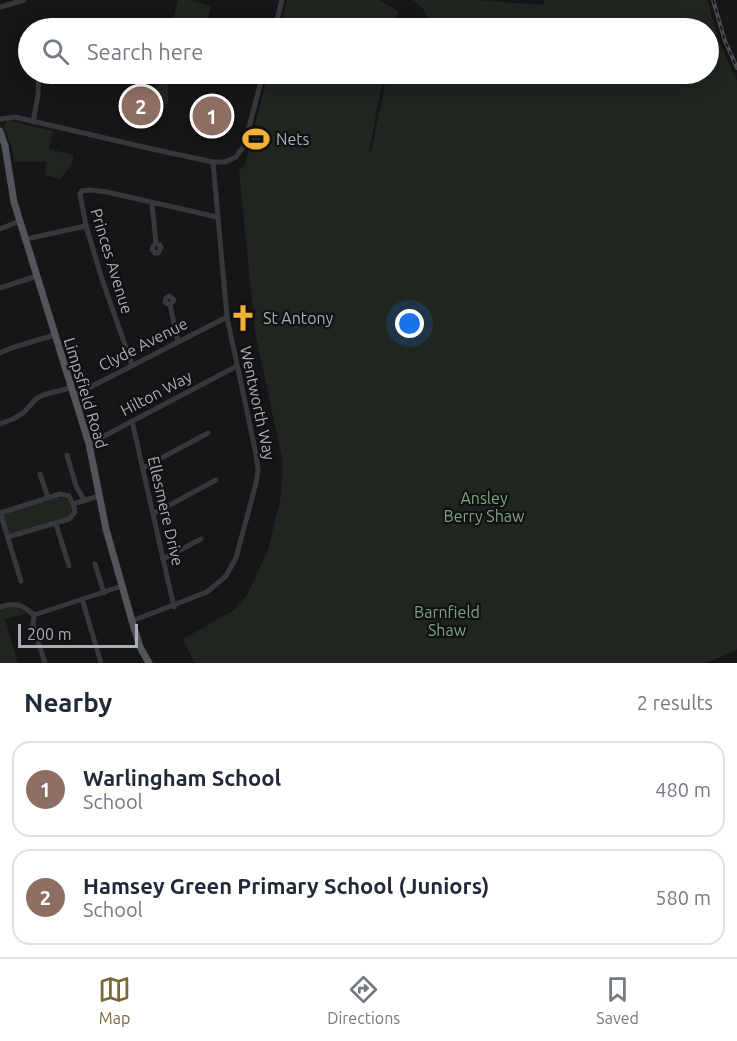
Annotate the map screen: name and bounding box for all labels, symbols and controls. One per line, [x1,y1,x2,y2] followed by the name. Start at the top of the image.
[18,18,719,84] search box
[39,35,72,68] icon: search
[87,39,203,64] text: Search here
[122,84,160,128] pin: 2
[192,94,232,138] pin: 1
[241,124,271,154] sports icon: Nets
[276,130,310,148] place label: Nets
[87,206,137,316] street label: Princes Avenue
[228,303,258,333] church icon: St Antony
[263,309,333,327] place label: St Antony
[395,309,424,338] your location
[96,314,190,374] street label: Clyde Avenue
[61,335,111,451] street label: Limpsfield Road
[237,344,279,462] street label: Wentworth Way
[117,367,195,419] street label: Hilton Way
[145,454,187,568] street label: Ellesmere Drive
[444,489,525,525] park label: Ansley Berry Shaw
[414,603,480,639] park label: Barnfield Shaw
[18,621,138,648] scale bar
[27,625,72,643] text: 200 m
[24,688,112,717] text: Nearby
[637,691,713,714] text: 2 results
[83,765,281,790] text: Warlingham School
[40,778,51,801] text: 1
[655,778,711,801] text: 480 m
[83,790,143,813] text: School
[83,873,489,898] text: Hamsey Green Primary School (Juniors)
[40,886,51,909] text: 2
[655,886,711,909] text: 580 m
[83,898,143,921] text: School
[98,973,131,1027] tab: Map
[327,973,400,1027] tab: Directions
[596,973,639,1027] tab: Saved

